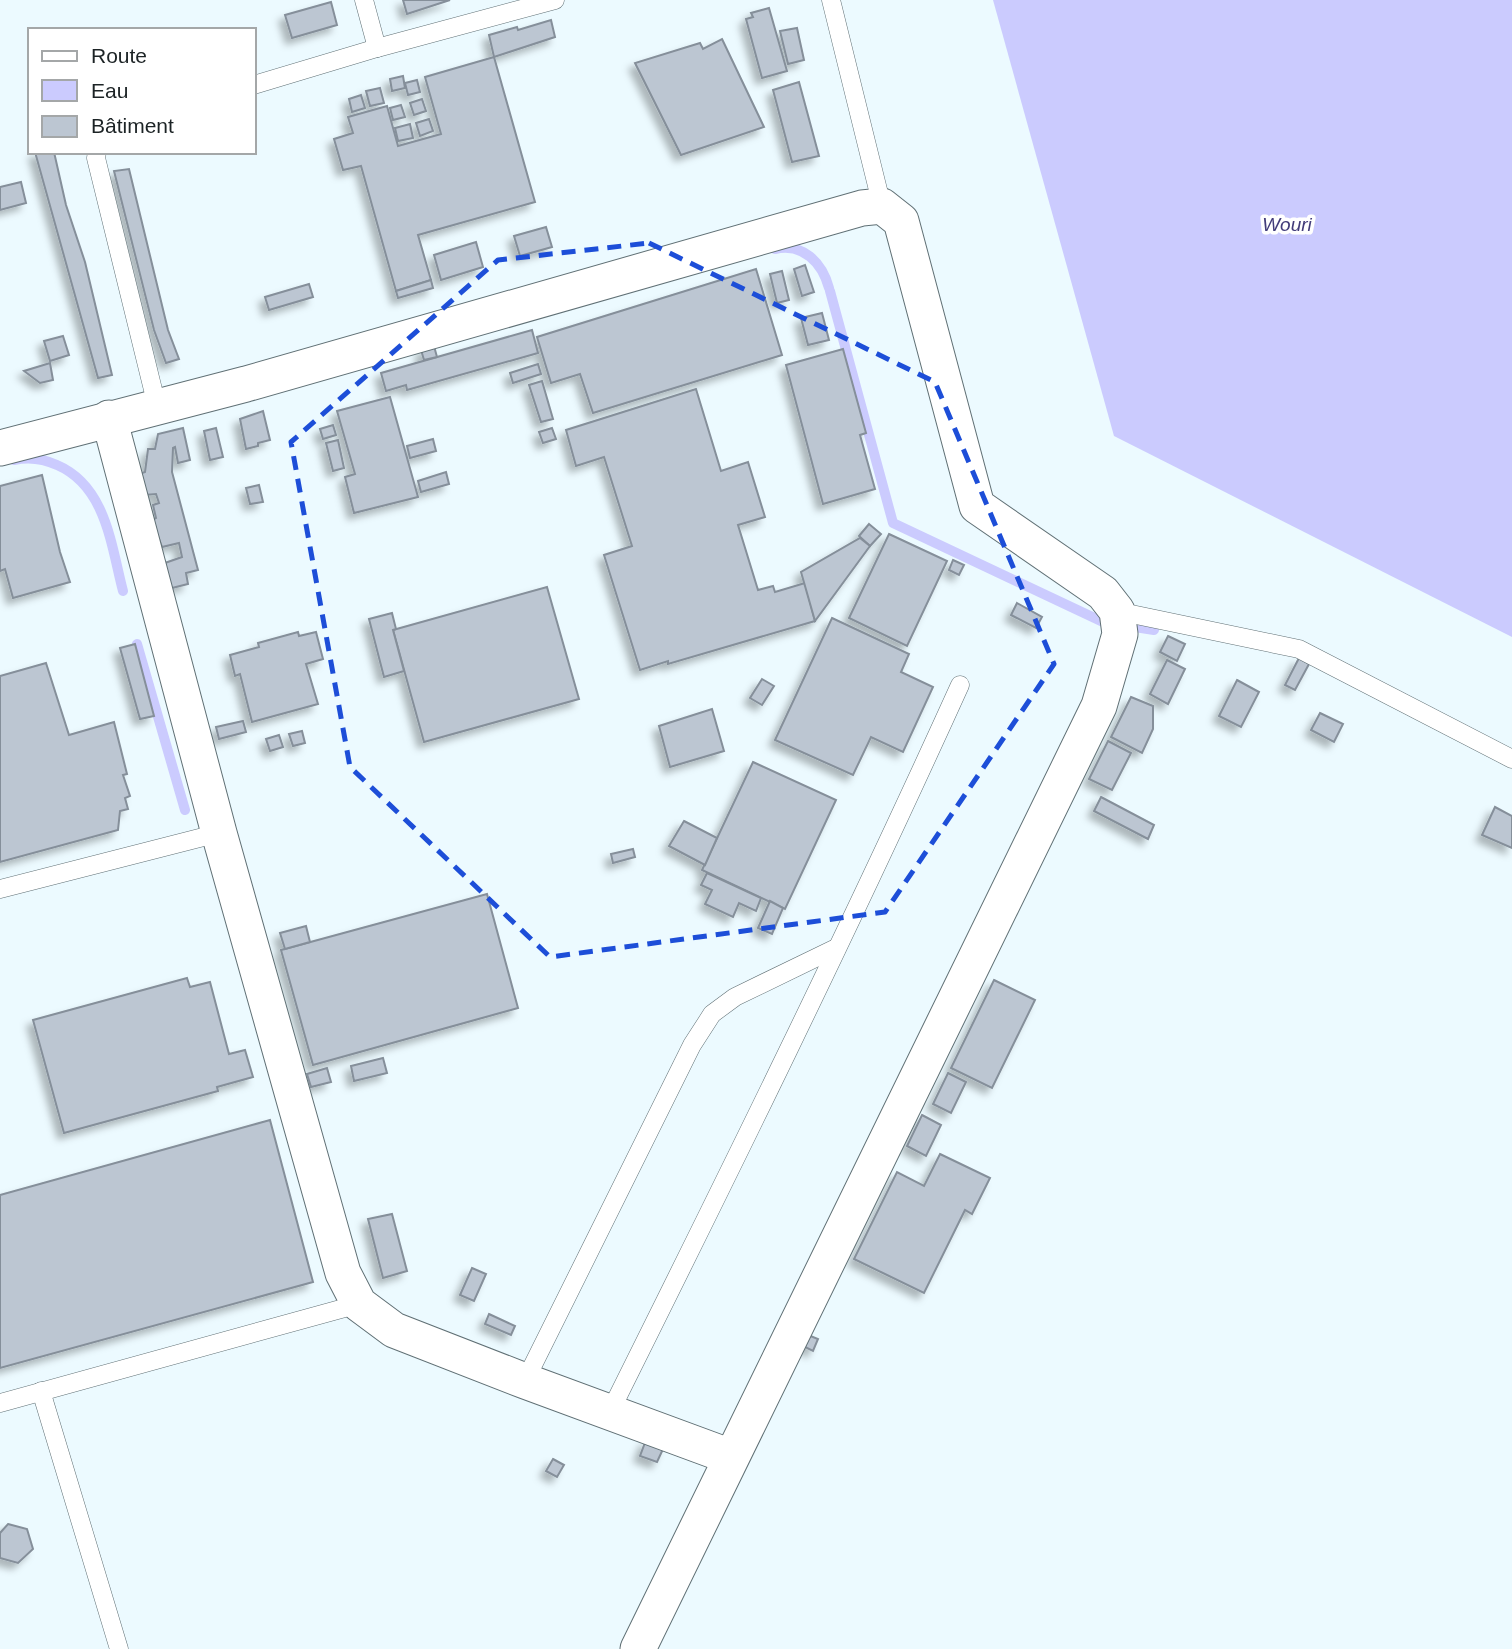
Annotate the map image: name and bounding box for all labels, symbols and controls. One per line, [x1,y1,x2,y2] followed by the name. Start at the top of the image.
[28,28,256,154] legend
[91,44,147,67] text: Route
[91,79,128,102] text: Eau
[91,114,174,137] text: Bâtiment
[1262,214,1313,235] water label: Wouri

